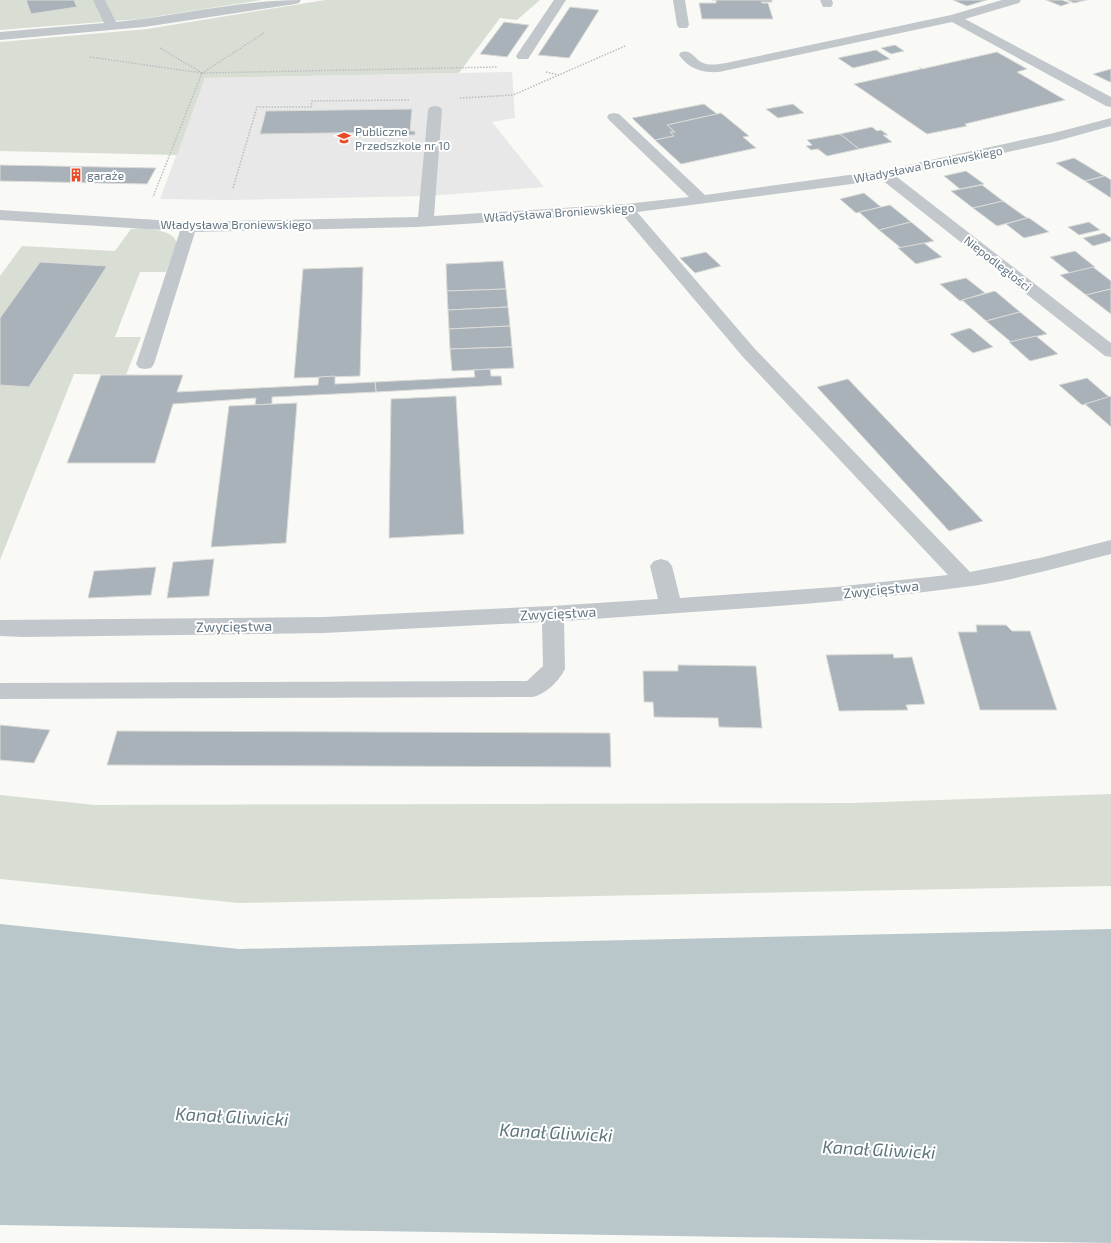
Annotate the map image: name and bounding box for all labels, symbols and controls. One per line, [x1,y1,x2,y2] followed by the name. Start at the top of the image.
[355,124,450,152] place label: Publiczne Przedszkole nr 10
[336,130,352,146] school or university icon: Publiczne Przedszkole nr 10
[852,143,1004,185] street label: Władysława Broniewskiego
[68,167,84,183] building icon: garaże
[87,168,124,182] place label: garaże
[483,200,635,224] street label: Władysława Broniewskiego
[160,217,312,231] street label: Władysława Broniewskiego
[962,233,1034,293] street label: Niepodległości
[842,577,920,601] street label: Zwycięstwa
[520,603,596,623] street label: Zwycięstwa
[196,617,272,635] street label: Zwycięstwa
[175,1102,290,1130] water label: Kanał Gliwicki
[499,1118,614,1146] water label: Kanał Gliwicki
[822,1135,937,1163] water label: Kanał Gliwicki

